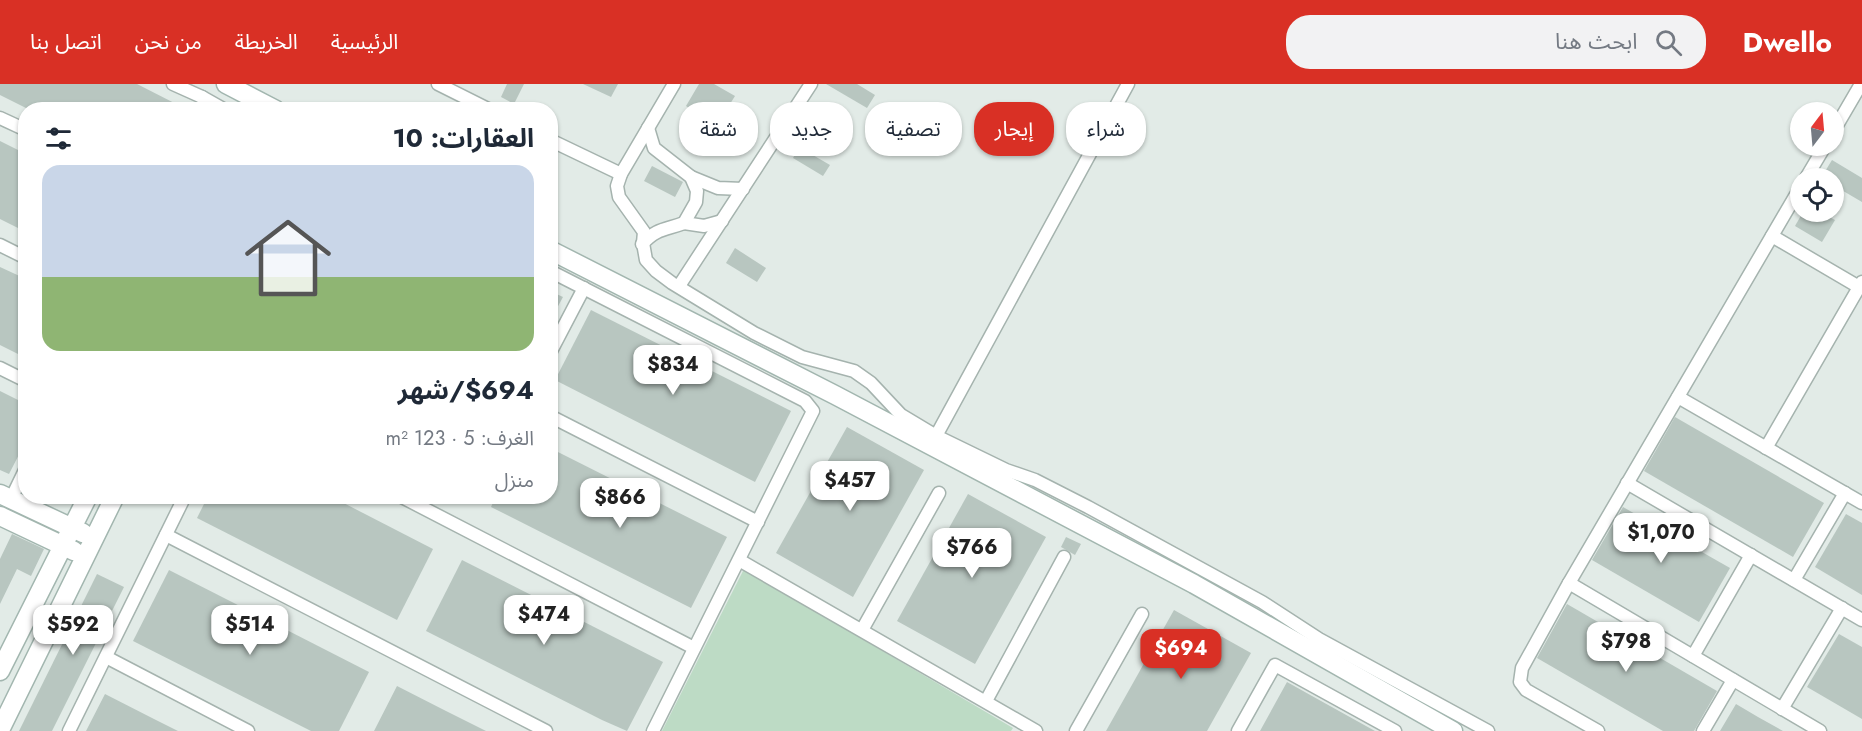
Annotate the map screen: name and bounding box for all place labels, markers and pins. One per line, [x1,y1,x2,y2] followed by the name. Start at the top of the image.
[637,345,709,396] pin: $834
[814,461,886,512] pin: $457
[584,478,656,529] pin: $866
[1612,513,1710,564] pin: $1,070
[936,528,1008,579] pin: $766
[508,595,580,646] pin: $474
[37,605,109,656] pin: $592
[214,605,286,656] pin: $514
[1590,622,1662,673] pin: $798
[1145,629,1217,680] pin: $694

